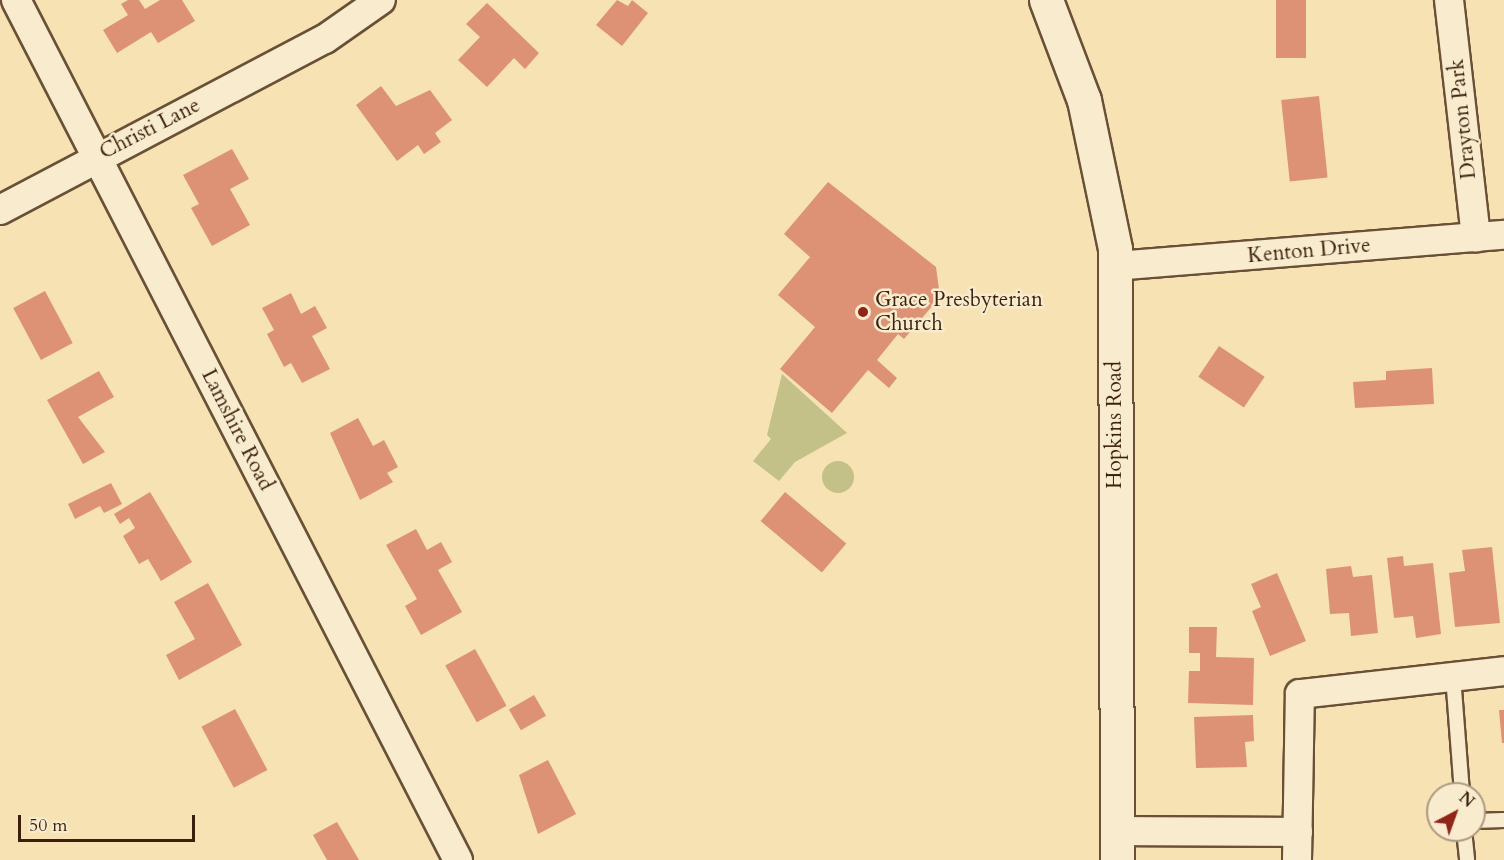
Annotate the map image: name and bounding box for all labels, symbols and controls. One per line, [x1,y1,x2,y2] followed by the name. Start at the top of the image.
[1444,58,1482,180] street label: Drayton Park
[95,93,205,165] street label: Christi Lane
[1246,233,1372,269] street label: Kenton Drive
[875,287,1043,337] place label: Grace Presbyterian Church
[856,305,870,319] marker: Grace Presbyterian Church
[1102,361,1128,489] street label: Hopkins Road
[196,365,278,495] street label: Lamshire Road
[1426,782,1486,842] north arrow
[1454,787,1479,813] text: N
[21,803,198,841] scale bar
[29,813,68,838] text: 50 m

